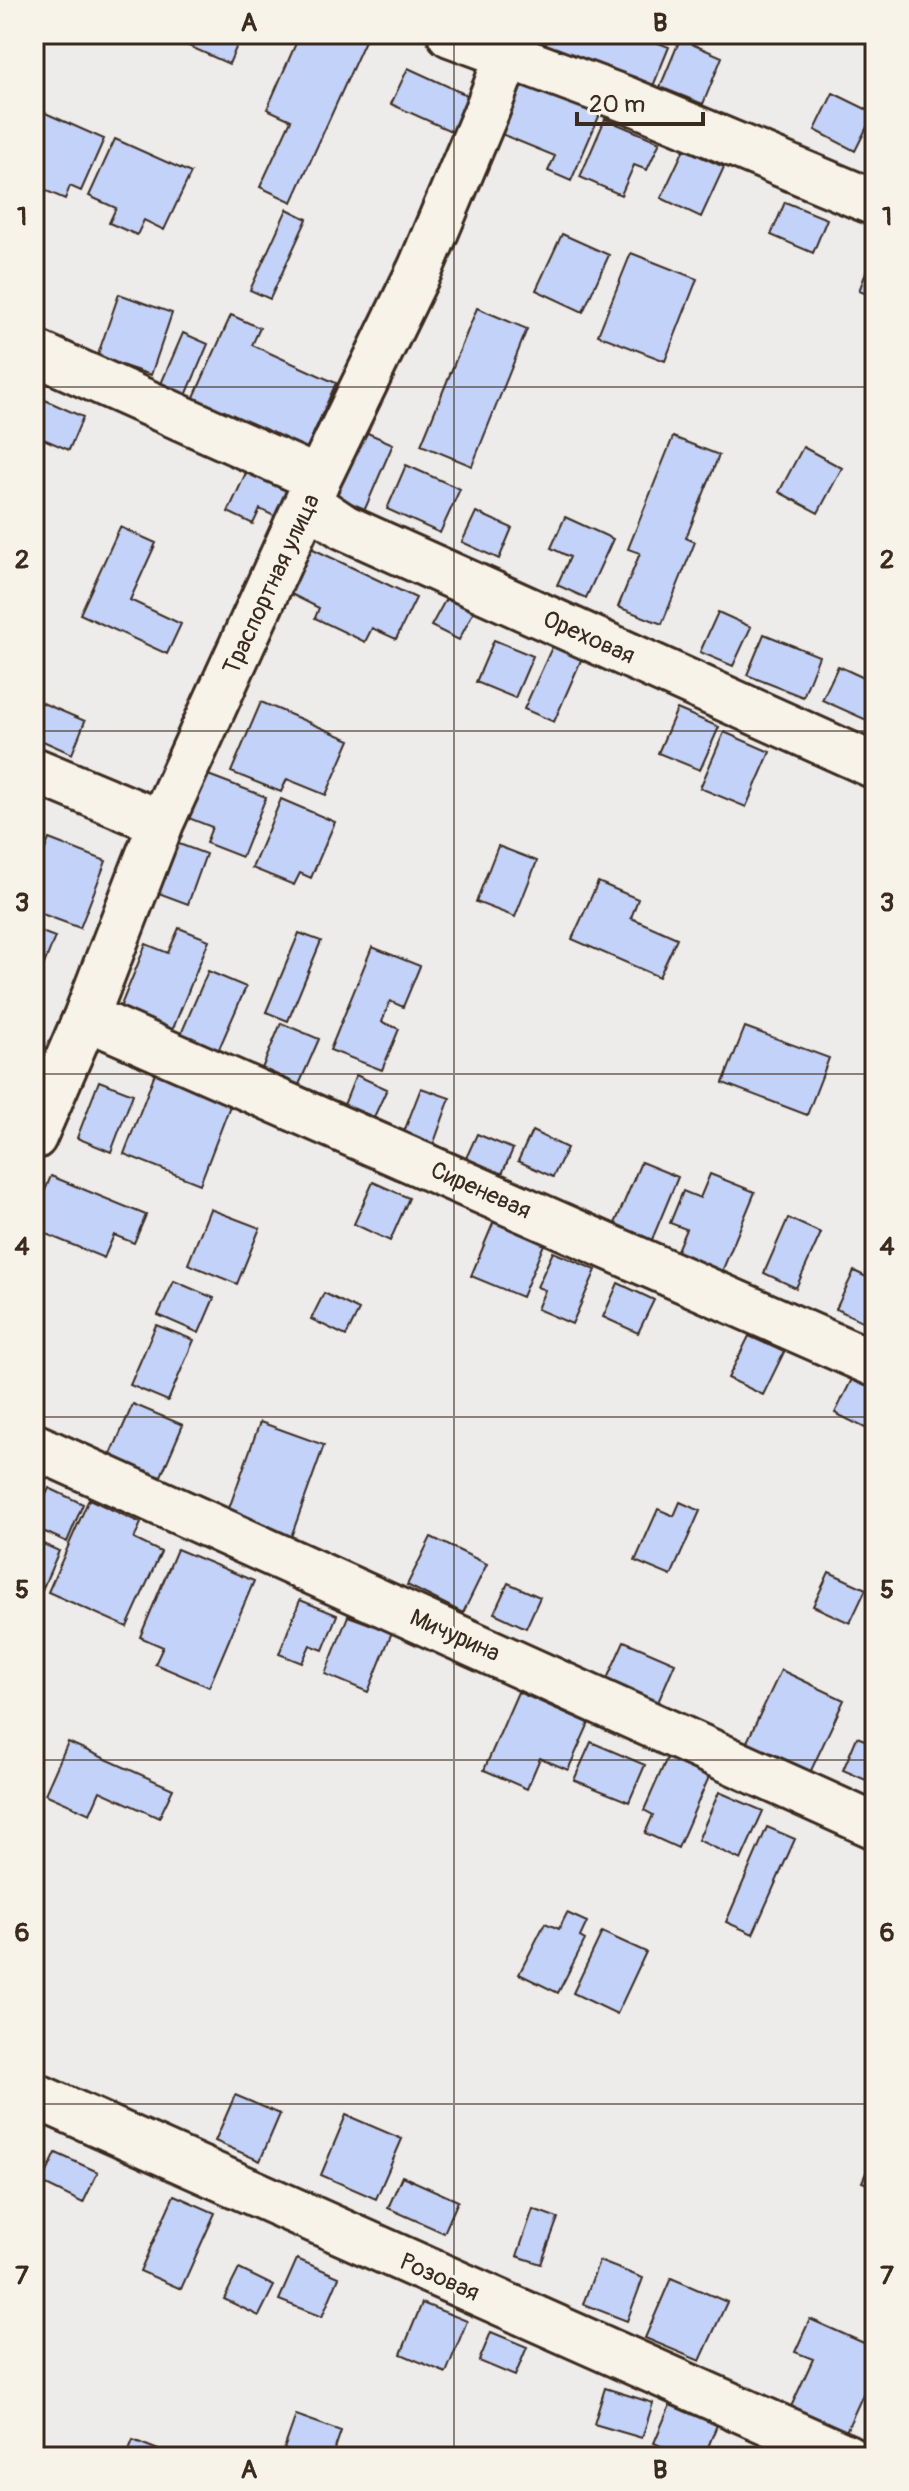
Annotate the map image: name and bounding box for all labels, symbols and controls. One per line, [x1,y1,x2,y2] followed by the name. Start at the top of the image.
[241,7,258,39] text: A
[653,7,667,39] text: B
[577,76,703,126] scale bar
[589,90,645,119] text: 20 m
[17,201,27,233] text: 1
[882,201,892,233] text: 1
[217,489,326,679] street label: Траспортная улица
[15,544,29,576] text: 2
[880,544,894,576] text: 2
[538,604,639,671] street label: Ореховая
[15,887,29,919] text: 3
[880,887,894,919] text: 3
[426,1156,535,1225] street label: Сиреневая
[14,1231,30,1263] text: 4
[879,1231,895,1263] text: 4
[15,1574,29,1606] text: 5
[880,1574,894,1606] text: 5
[405,1603,504,1668] street label: Мичурина
[14,1917,30,1949] text: 6
[879,1917,895,1949] text: 6
[396,2247,484,2308] street label: Розовая
[15,2260,29,2292] text: 7
[880,2260,894,2292] text: 7
[241,2454,258,2486] text: A
[653,2454,667,2486] text: B

